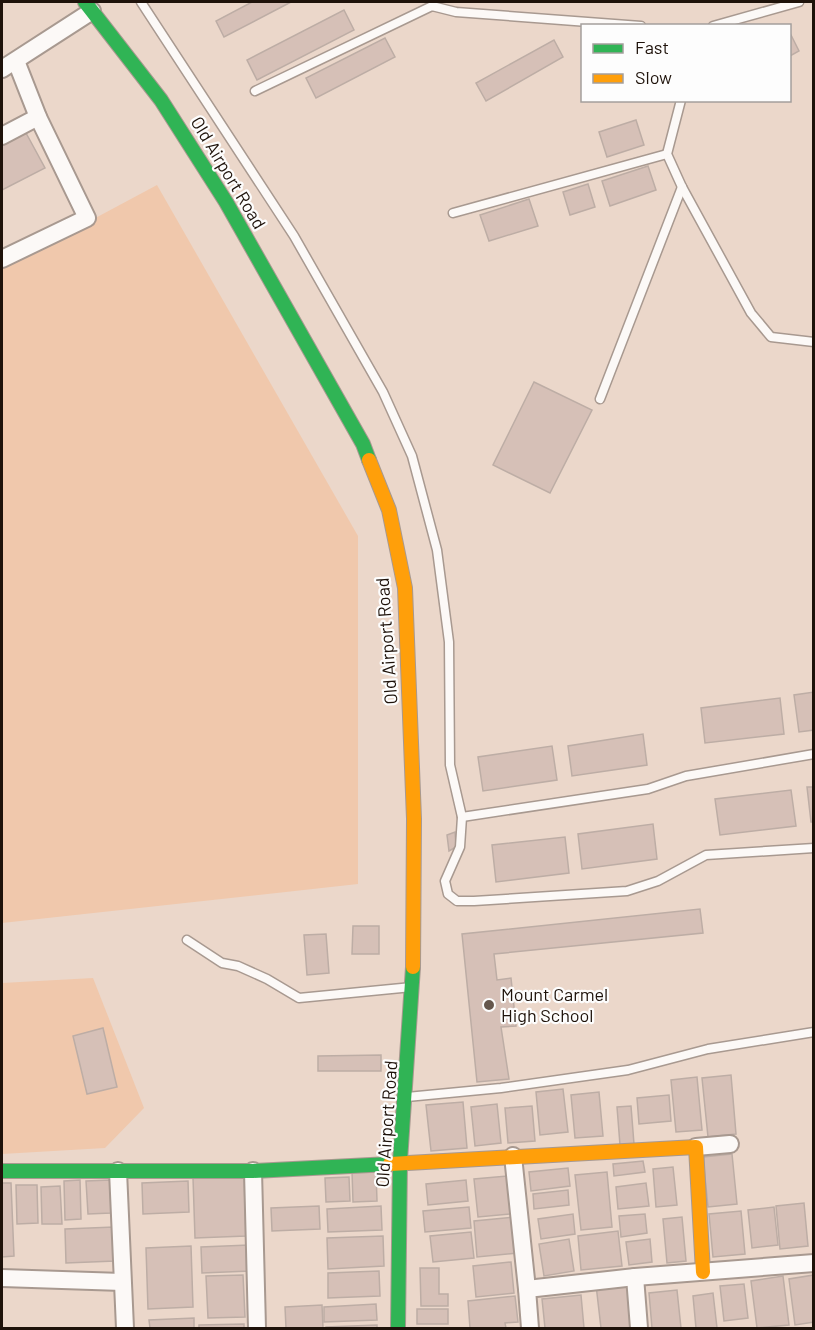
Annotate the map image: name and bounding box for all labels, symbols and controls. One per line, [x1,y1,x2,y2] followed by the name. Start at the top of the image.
[581,24,791,102] legend
[635,36,669,58] text: Fast
[635,66,672,88] text: Slow
[187,112,271,233] street label: Old Airport Road
[371,577,401,705] street label: Old Airport Road
[501,983,608,1026] place label: Mount Carmel High School
[482,998,496,1012] marker: Mount Carmel High School
[371,1060,401,1188] street label: Old Airport Road

